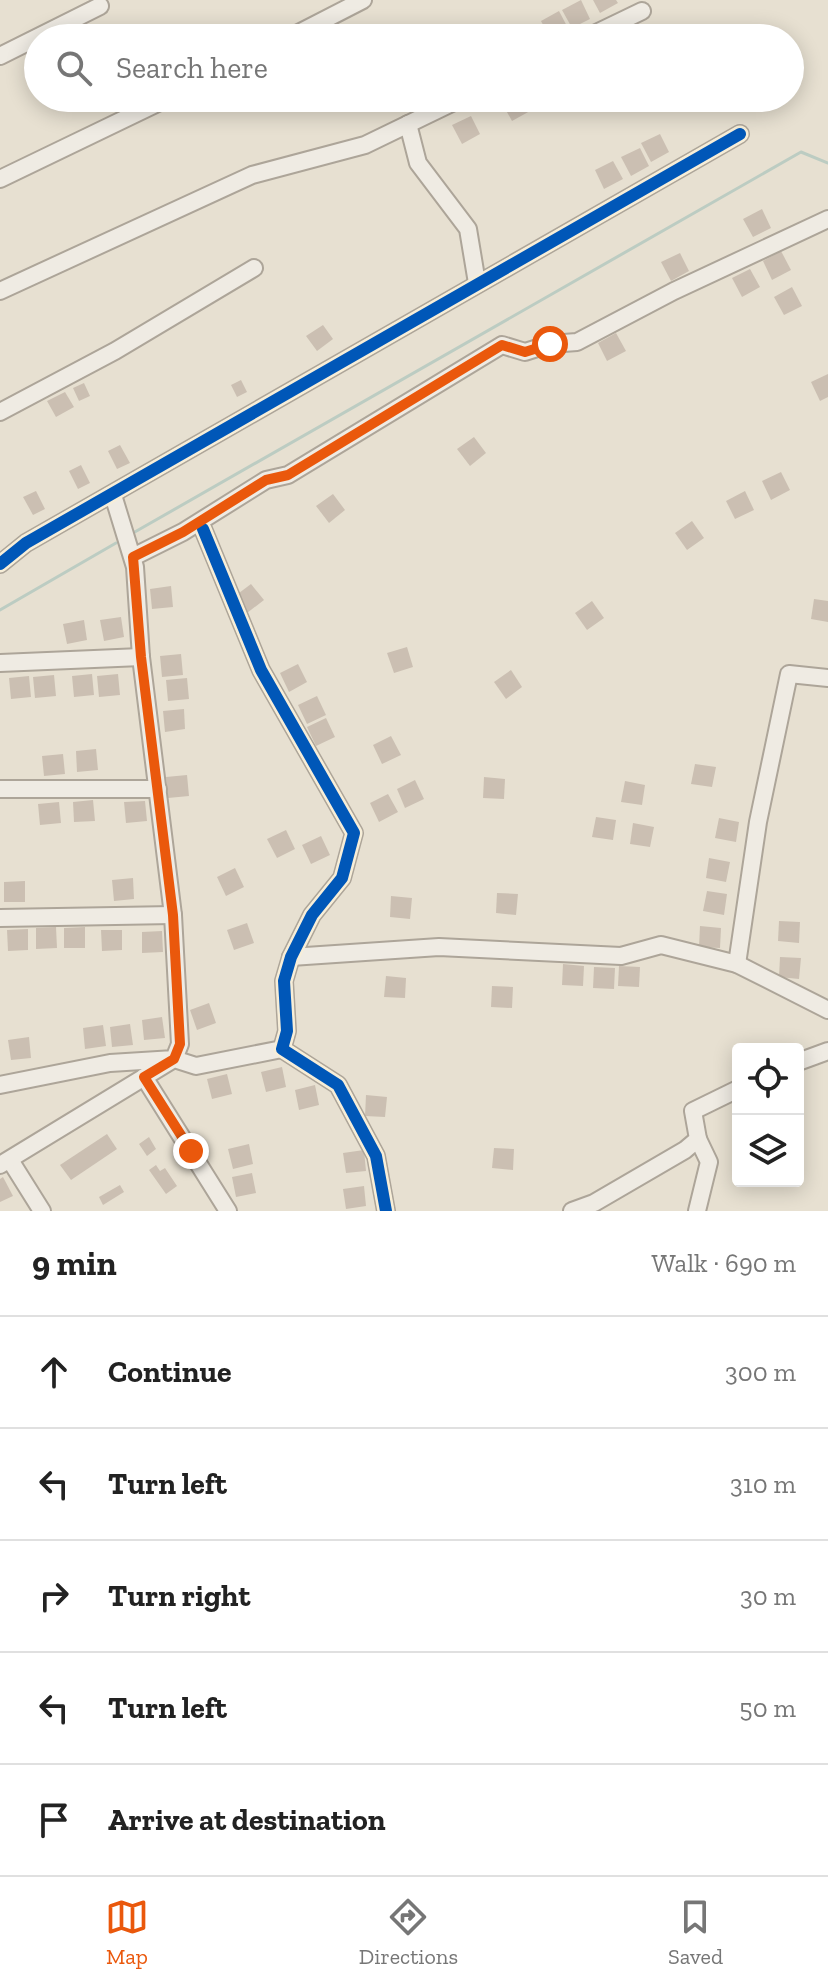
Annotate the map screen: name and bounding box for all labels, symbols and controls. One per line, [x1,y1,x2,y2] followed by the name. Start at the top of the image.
[24,24,804,112] search box
[52,46,96,90] icon: search
[116,50,268,86] text: Search here
[532,326,568,362] route start
[732,1043,804,1187] map controls
[732,1043,804,1115] button: locate
[732,1115,804,1187] button: layers
[173,1133,209,1169] route end
[32,1243,117,1284] text: 9 min
[651,1247,796,1279] text: Walk · 690 m
[32,1350,76,1394] icon: ahead
[108,1354,232,1390] text: Continue
[725,1356,796,1388] text: 300 m
[32,1462,76,1506] icon: left
[108,1466,227,1502] text: Turn left
[730,1468,796,1500] text: 310 m
[32,1574,76,1618] icon: right
[108,1578,250,1614] text: Turn right
[740,1580,796,1612] text: 30 m
[32,1686,76,1730] icon: left
[108,1690,227,1726] text: Turn left
[739,1692,796,1724] text: 50 m
[32,1798,76,1842] icon: arrive
[108,1802,385,1838] text: Arrive at destination
[105,1895,149,1970] tab: Map
[359,1895,458,1970] tab: Directions
[668,1895,723,1970] tab: Saved

